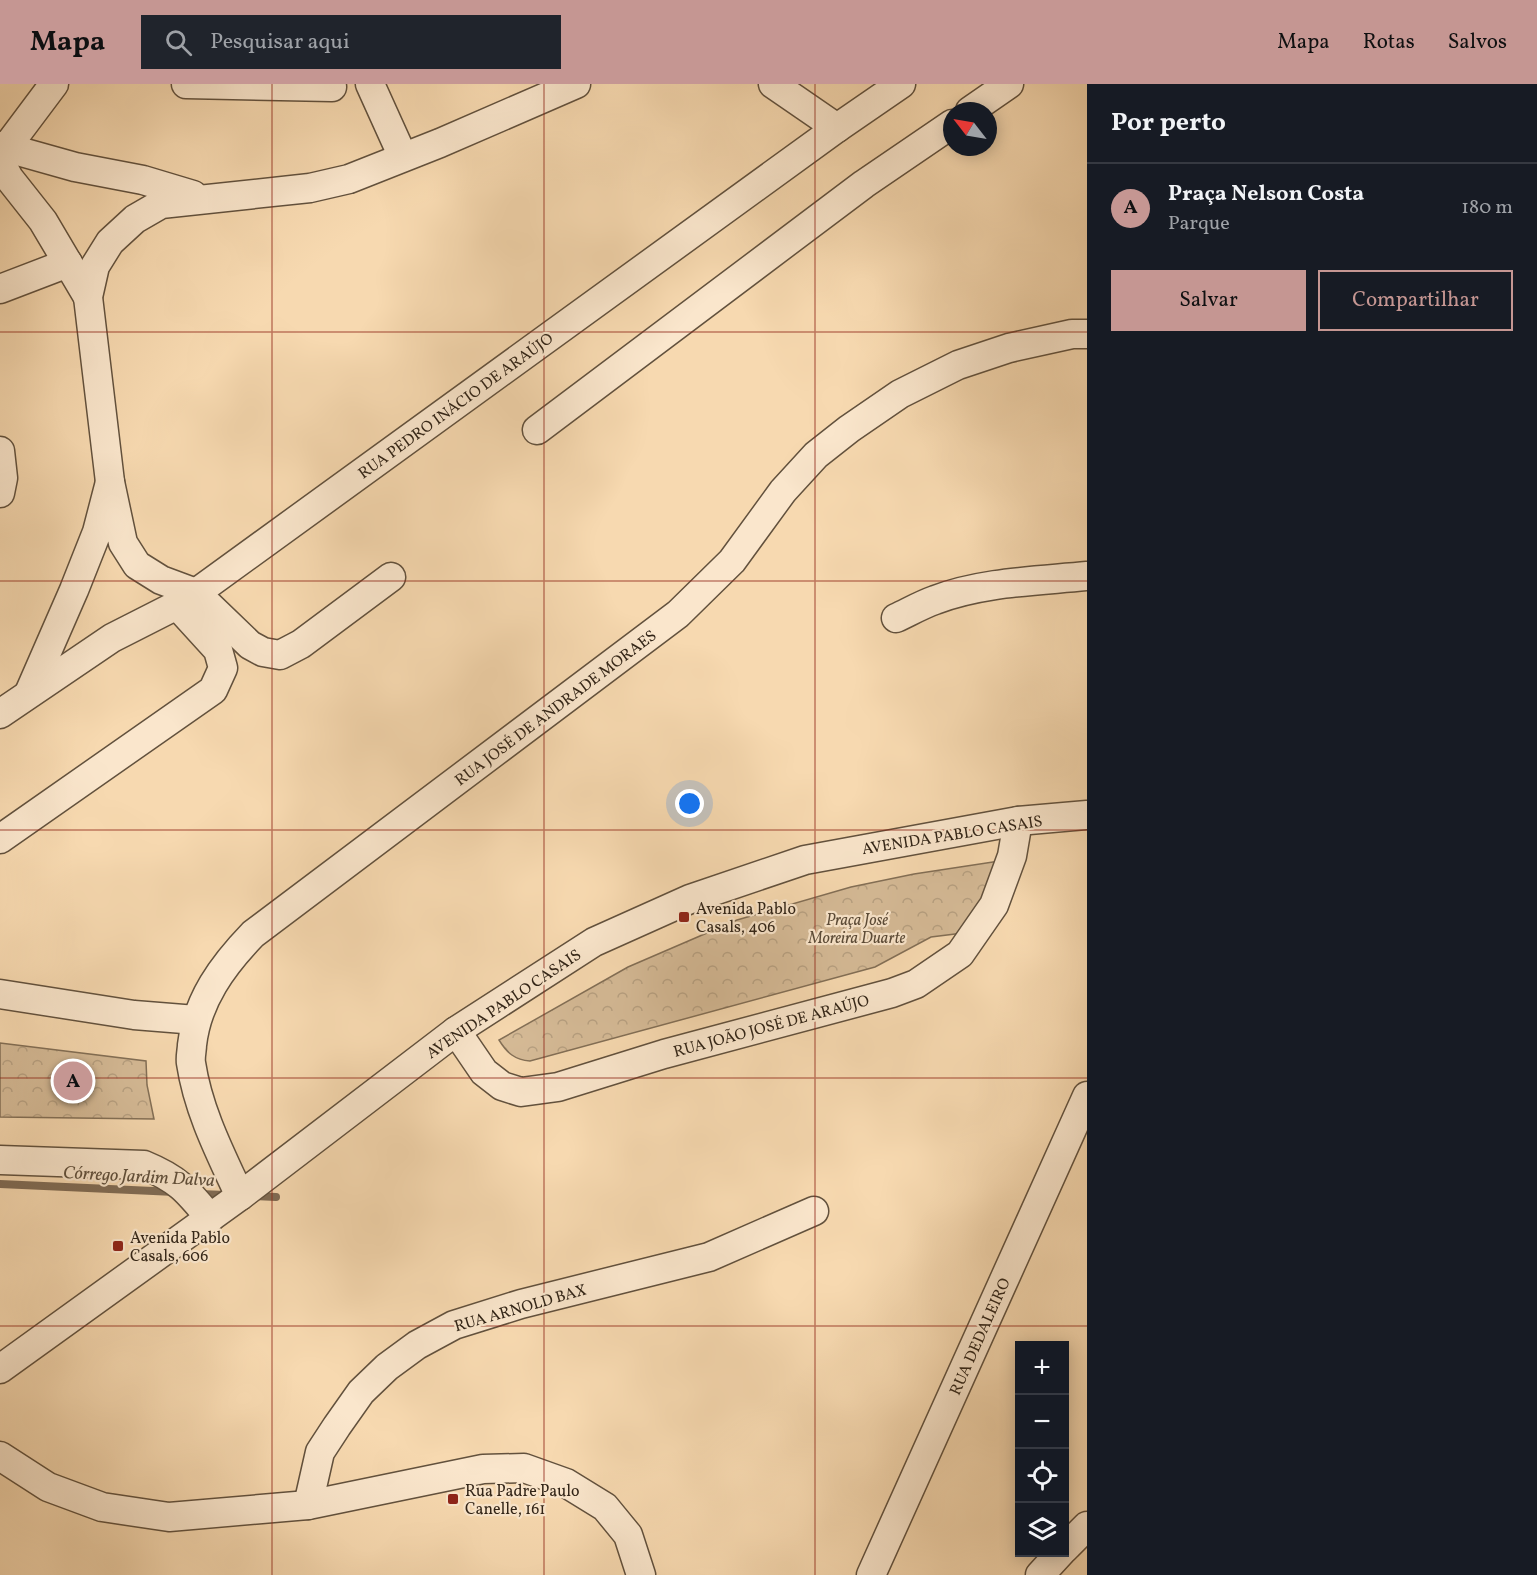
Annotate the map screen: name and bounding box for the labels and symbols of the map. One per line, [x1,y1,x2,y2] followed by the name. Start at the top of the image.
[943,102,997,156] north arrow
[354,328,558,485] street label: RUA PEDRO INÁCIO DE ARAÚJO
[451,625,662,792] street label: RUA JOSÉ DE ANDRADE MORAES
[675,789,704,818] your location
[861,811,1044,861] street label: AVENIDA PABLO CASAIS
[696,899,796,939] place label: Avenida Pablo Casals, 406
[677,910,691,924] marker: Avenida Pablo Casals, 406
[808,910,906,950] park label: Praça José Moreira Duarte
[422,945,586,1065] street label: AVENIDA PABLO CASAIS
[671,990,872,1064] street label: RUA JOÃO JOSÉ DE ARAÚJO
[54,1058,92,1104] pin: A
[62,1161,215,1194] water label: Córrego Jardim Dalva
[130,1228,230,1268] place label: Avenida Pablo Casals, 606
[111,1239,125,1253] marker: Avenida Pablo Casals, 606
[945,1274,1017,1399] street label: RUA DEDALEIRO
[452,1279,590,1338] street label: RUA ARNOLD BAX
[465,1481,580,1521] place label: Rua Padre Paulo Canelle, 161
[446,1492,460,1506] marker: Rua Padre Paulo Canelle, 161

